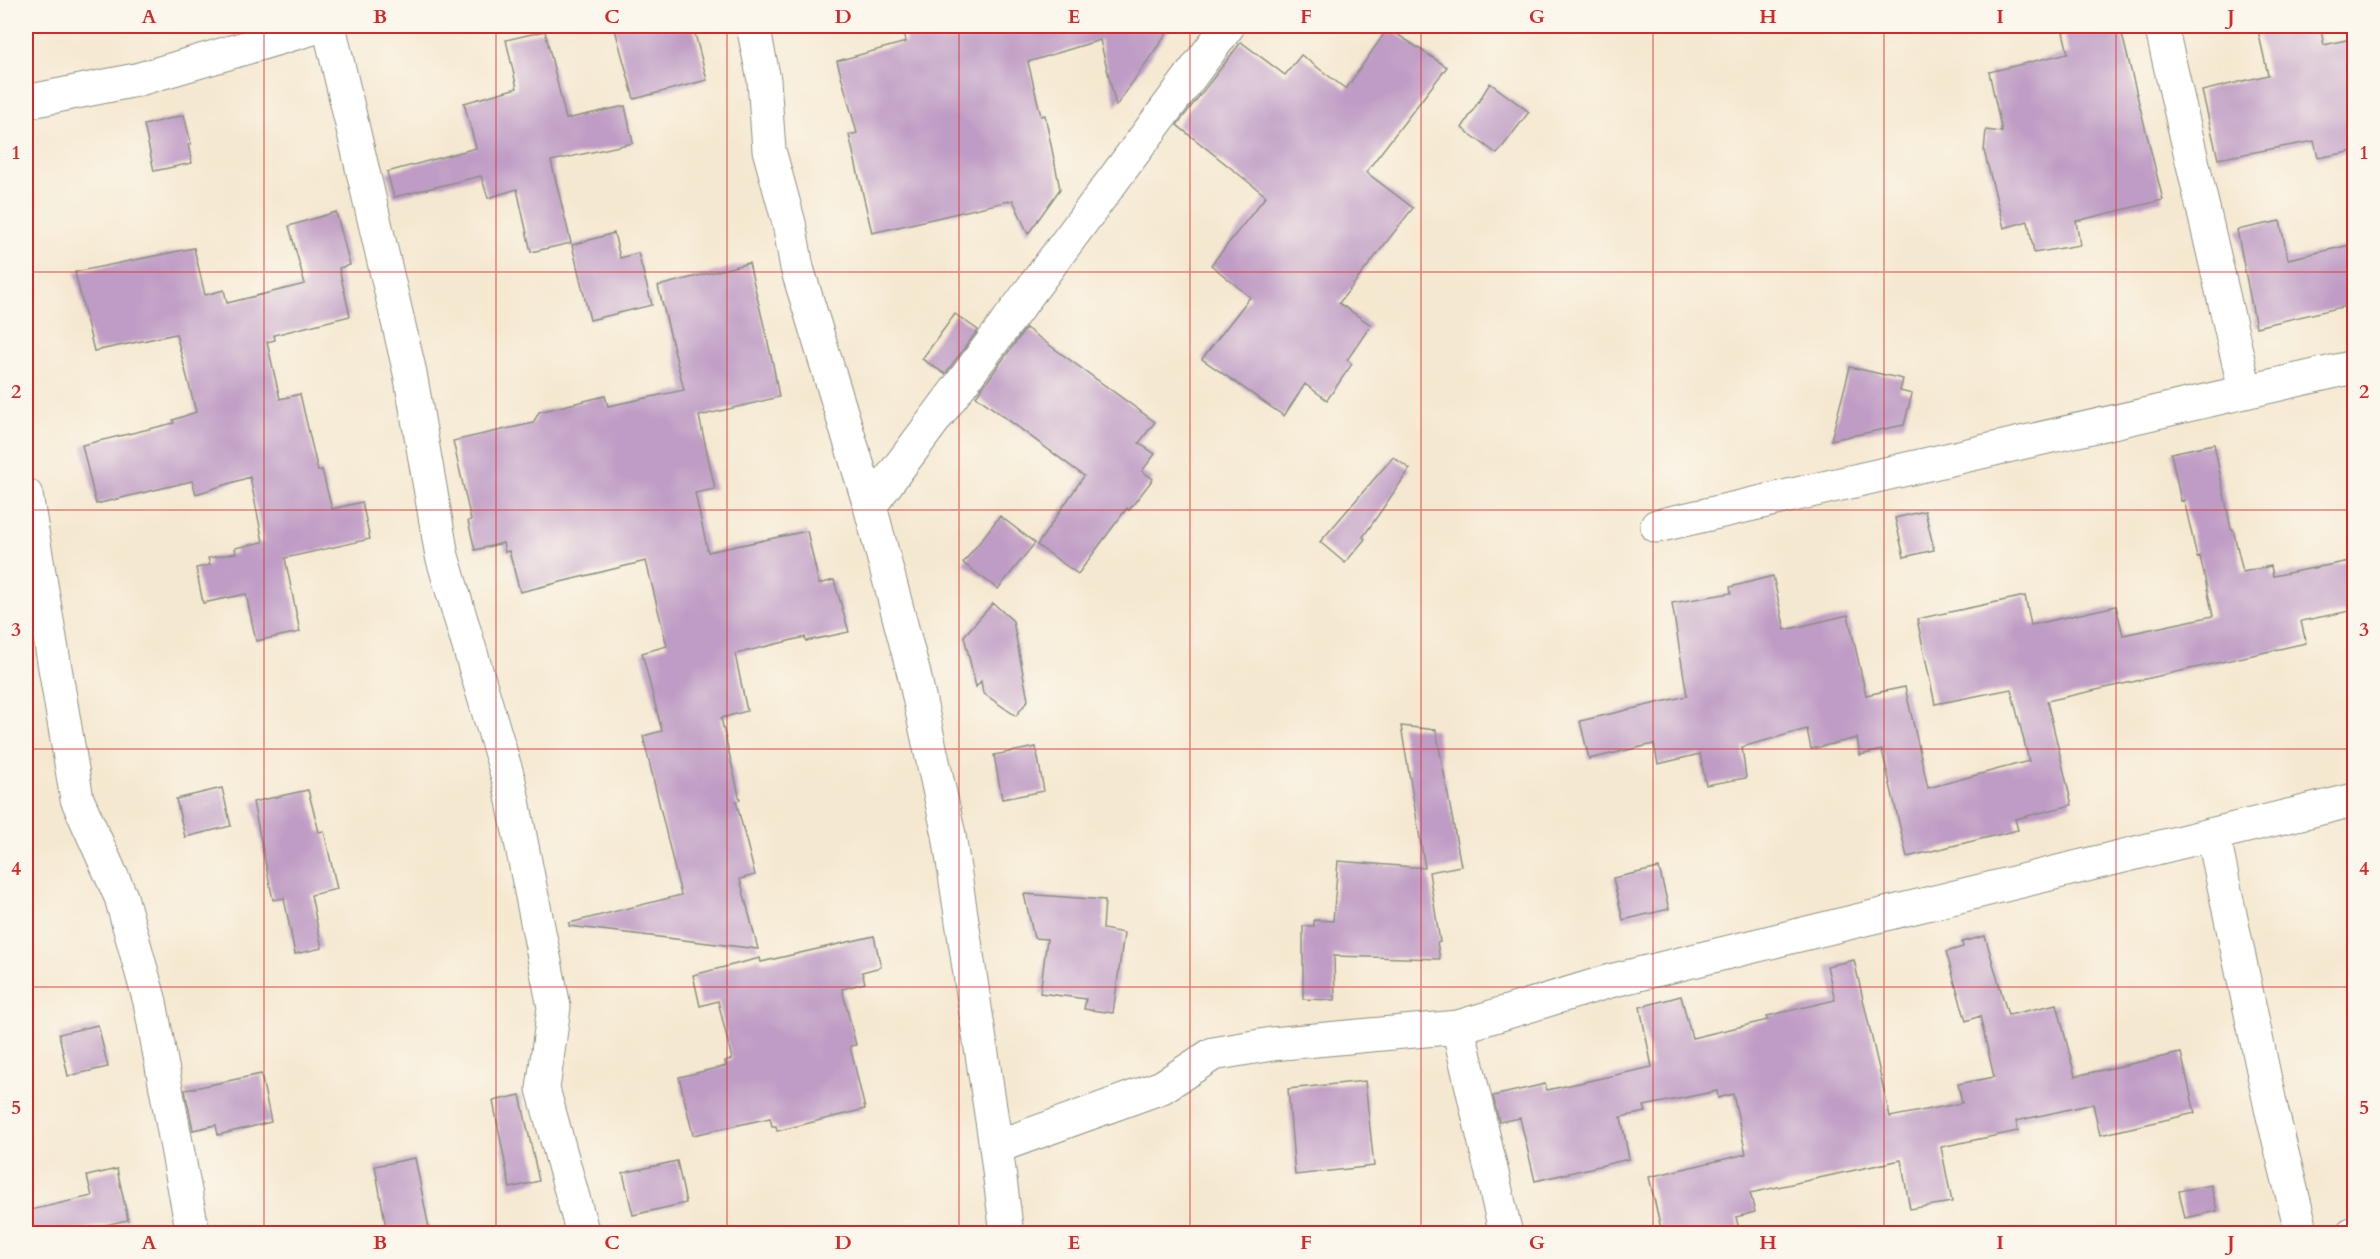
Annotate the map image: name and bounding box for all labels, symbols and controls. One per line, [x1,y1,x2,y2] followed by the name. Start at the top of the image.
[141,3,157,30] text: A
[373,3,387,30] text: B
[604,3,620,30] text: C
[834,3,852,30] text: D
[1068,3,1080,30] text: E
[1300,3,1312,30] text: F
[1529,3,1545,30] text: G
[1759,3,1777,30] text: H
[1996,3,2004,30] text: I
[2224,3,2235,30] text: J
[11,139,21,166] text: 1
[2359,139,2369,166] text: 1
[11,378,21,405] text: 2
[2359,378,2369,405] text: 2
[11,616,21,643] text: 3
[2359,616,2369,643] text: 3
[11,855,21,882] text: 4
[2359,855,2369,882] text: 4
[11,1094,21,1121] text: 5
[2359,1094,2369,1121] text: 5
[141,1229,157,1256] text: A
[373,1229,387,1256] text: B
[604,1229,620,1256] text: C
[834,1229,852,1256] text: D
[1068,1229,1080,1256] text: E
[1300,1229,1312,1256] text: F
[1529,1229,1545,1256] text: G
[1759,1229,1777,1256] text: H
[1996,1229,2004,1256] text: I
[2224,1229,2235,1256] text: J

